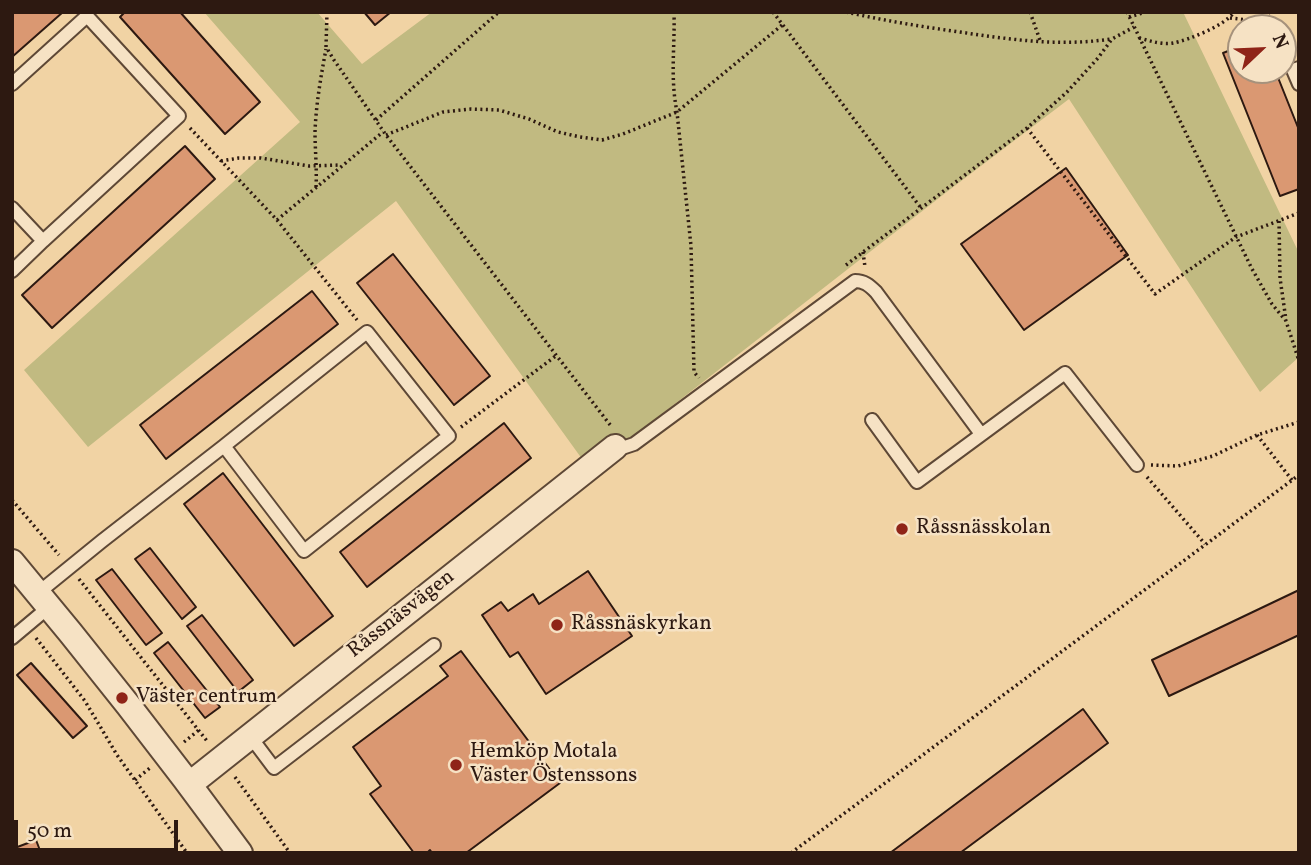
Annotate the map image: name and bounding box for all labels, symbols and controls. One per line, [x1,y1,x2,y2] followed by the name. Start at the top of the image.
[1227,14,1297,84] north arrow
[1265,30,1294,53] text: N
[916,516,1051,542] place label: Råssnässkolan
[894,521,910,537] marker: Råssnässkolan
[343,565,461,665] street label: Råssnäsvägen
[571,612,712,638] place label: Råssnäskyrkan
[549,617,565,633] marker: Råssnäskyrkan
[136,685,277,711] place label: Väster centrum
[114,690,130,706] marker: Väster centrum
[470,740,637,790] place label: Hemköp Motala Väster Östenssons
[448,757,464,773] marker: Hemköp Motala Väster Östenssons
[18,806,182,850] scale bar
[27,817,72,846] text: 50 m

